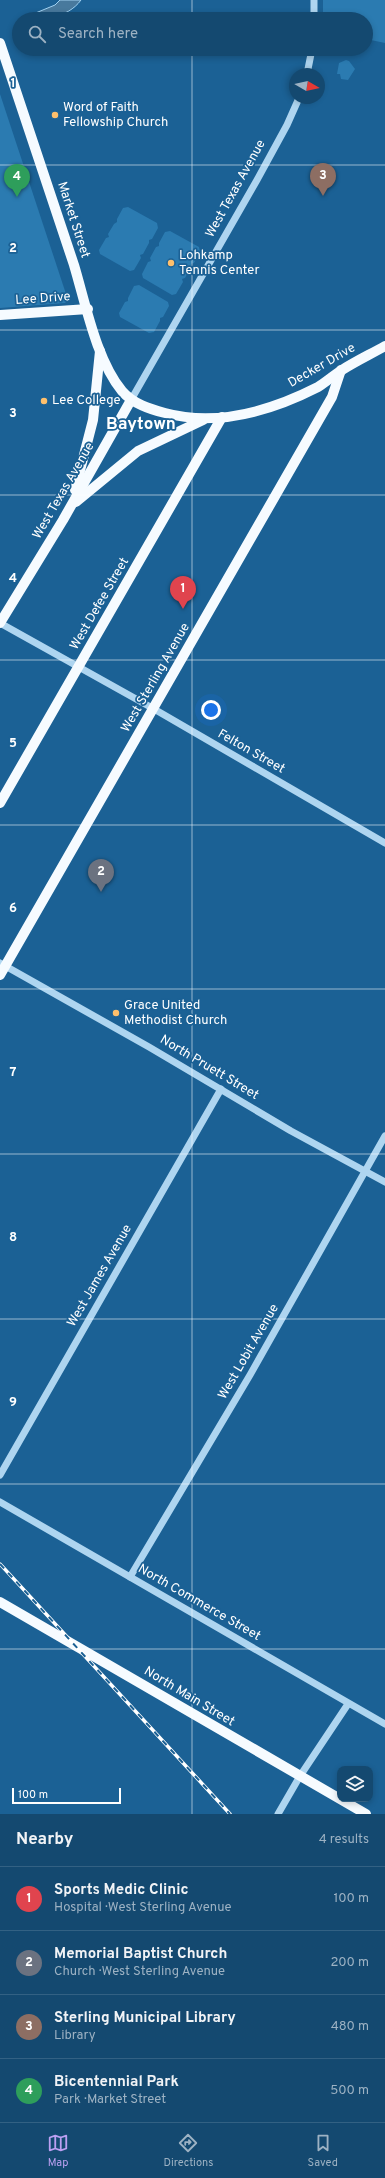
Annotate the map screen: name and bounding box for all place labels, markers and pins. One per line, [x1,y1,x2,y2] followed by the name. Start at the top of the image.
[63,100,168,131] place label: Word of Faith Fellowship Church
[50,110,60,120] marker: Word of Faith Fellowship Church
[310,163,336,196] pin: 3
[4,164,30,197] pin: 4
[179,248,259,279] place label: Lohkamp Tennis Center
[166,258,176,268] marker: Lohkamp Tennis Center
[52,393,121,409] place label: Lee College
[39,396,49,406] marker: Lee College
[170,576,196,609] pin: 1
[88,859,114,892] pin: 2
[124,998,227,1029] place label: Grace United Methodist Church
[111,1008,121,1018] marker: Grace United Methodist Church

